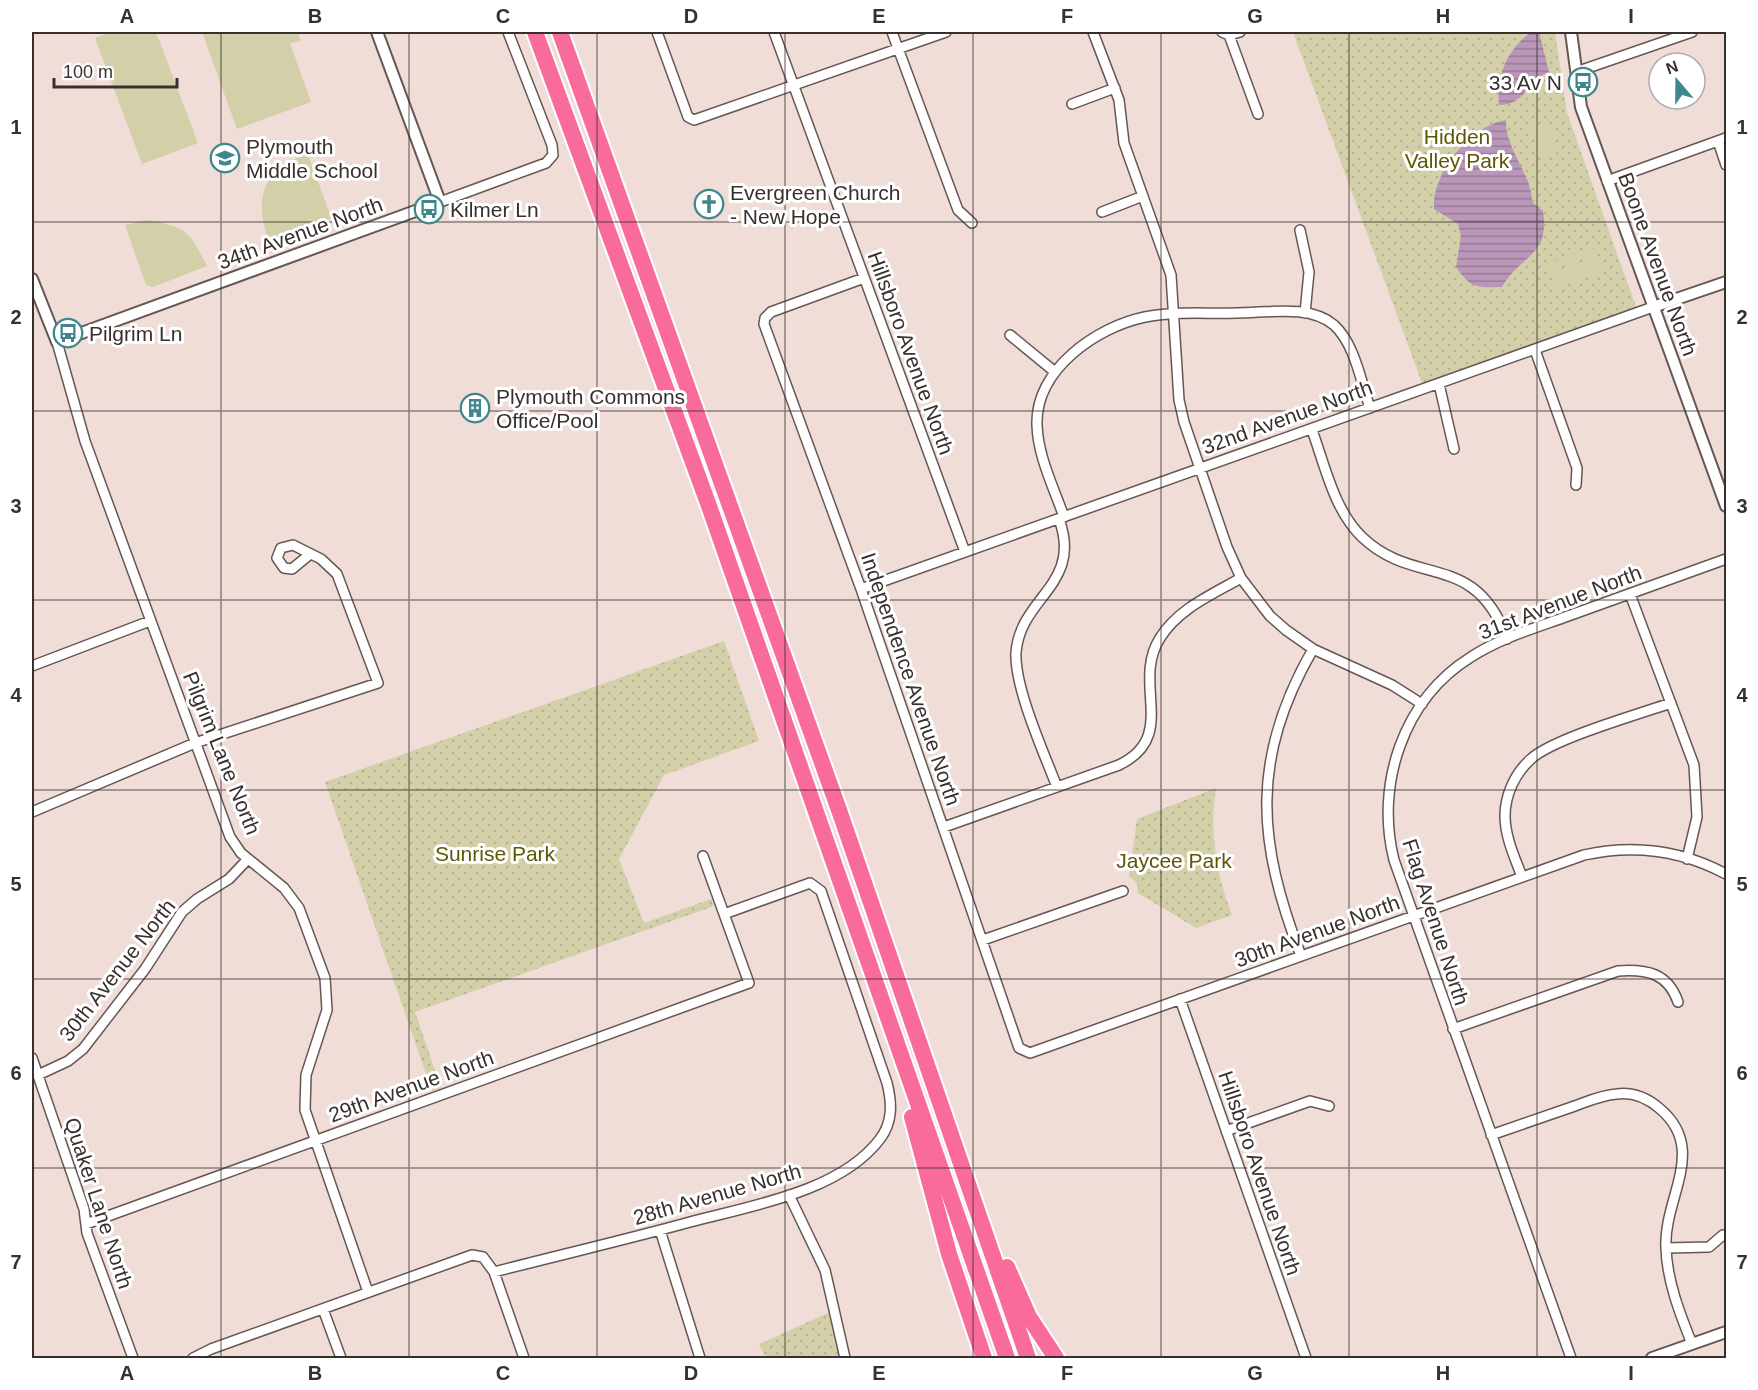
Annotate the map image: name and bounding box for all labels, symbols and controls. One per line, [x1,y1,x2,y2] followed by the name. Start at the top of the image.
[120,5,134,27] text: A
[308,5,322,27] text: B
[496,5,510,27] text: C
[684,5,698,27] text: D
[872,5,886,27] text: E
[1061,5,1073,27] text: F
[1247,5,1263,27] text: G
[1436,5,1450,27] text: H
[1628,5,1634,27] text: I
[54,51,177,89] scale bar
[1647,51,1707,111] north arrow
[1664,57,1680,77] text: N
[63,62,113,82] text: 100 m
[1567,66,1599,98] bus stop icon: 33 Av N
[1489,71,1562,94] place label: 33 Av N
[10,116,22,138] text: 1
[1736,116,1748,138] text: 1
[1405,125,1510,172] park label: Hidden Valley Park
[246,135,378,182] place label: Plymouth Middle School
[209,142,241,174] school or university icon: Plymouth Middle School
[1614,169,1702,359] street label: Boone Avenue North
[730,181,900,228] place label: Evergreen Church - New Hope
[693,188,725,220] church icon: Evergreen Church - New Hope
[215,193,385,273] street label: 34th Avenue North
[413,193,445,225] bus stop icon: Kilmer Ln
[450,198,539,221] place label: Kilmer Ln
[864,248,958,458] street label: Hillsboro Avenue North
[10,306,22,328] text: 2
[1736,306,1748,328] text: 2
[52,317,84,349] bus stop icon: Pilgrim Ln
[89,322,182,345] place label: Pilgrim Ln
[1199,376,1375,458] street label: 32nd Avenue North
[496,385,685,432] place label: Plymouth Commons Office/Pool
[459,392,491,424] building icon: Plymouth Commons Office/Pool
[10,495,22,517] text: 3
[1736,495,1748,517] text: 3
[857,550,965,808] street label: Independence Avenue North
[1475,560,1645,644] street label: 31st Avenue North
[179,668,265,838] street label: Pilgrim Lane North
[10,684,22,706] text: 4
[1736,684,1748,706] text: 4
[1398,836,1474,1008] street label: Flag Avenue North
[435,842,556,865] park label: Sunrise Park
[1116,849,1232,872] park label: Jaycee Park
[10,873,22,895] text: 5
[1736,873,1748,895] text: 5
[1232,891,1402,971] street label: 30th Avenue North
[55,895,179,1045] street label: 30th Avenue North
[326,1046,496,1126] street label: 29th Avenue North
[10,1062,22,1084] text: 6
[1736,1062,1748,1084] text: 6
[1214,1068,1306,1278] street label: Hillsboro Avenue North
[60,1115,138,1291] street label: Quaker Lane North
[630,1159,804,1229] street label: 28th Avenue North
[10,1251,22,1273] text: 7
[1736,1251,1748,1273] text: 7
[120,1362,134,1384] text: A
[308,1362,322,1384] text: B
[496,1362,510,1384] text: C
[684,1362,698,1384] text: D
[872,1362,886,1384] text: E
[1061,1362,1073,1384] text: F
[1247,1362,1263,1384] text: G
[1436,1362,1450,1384] text: H
[1628,1362,1634,1384] text: I

